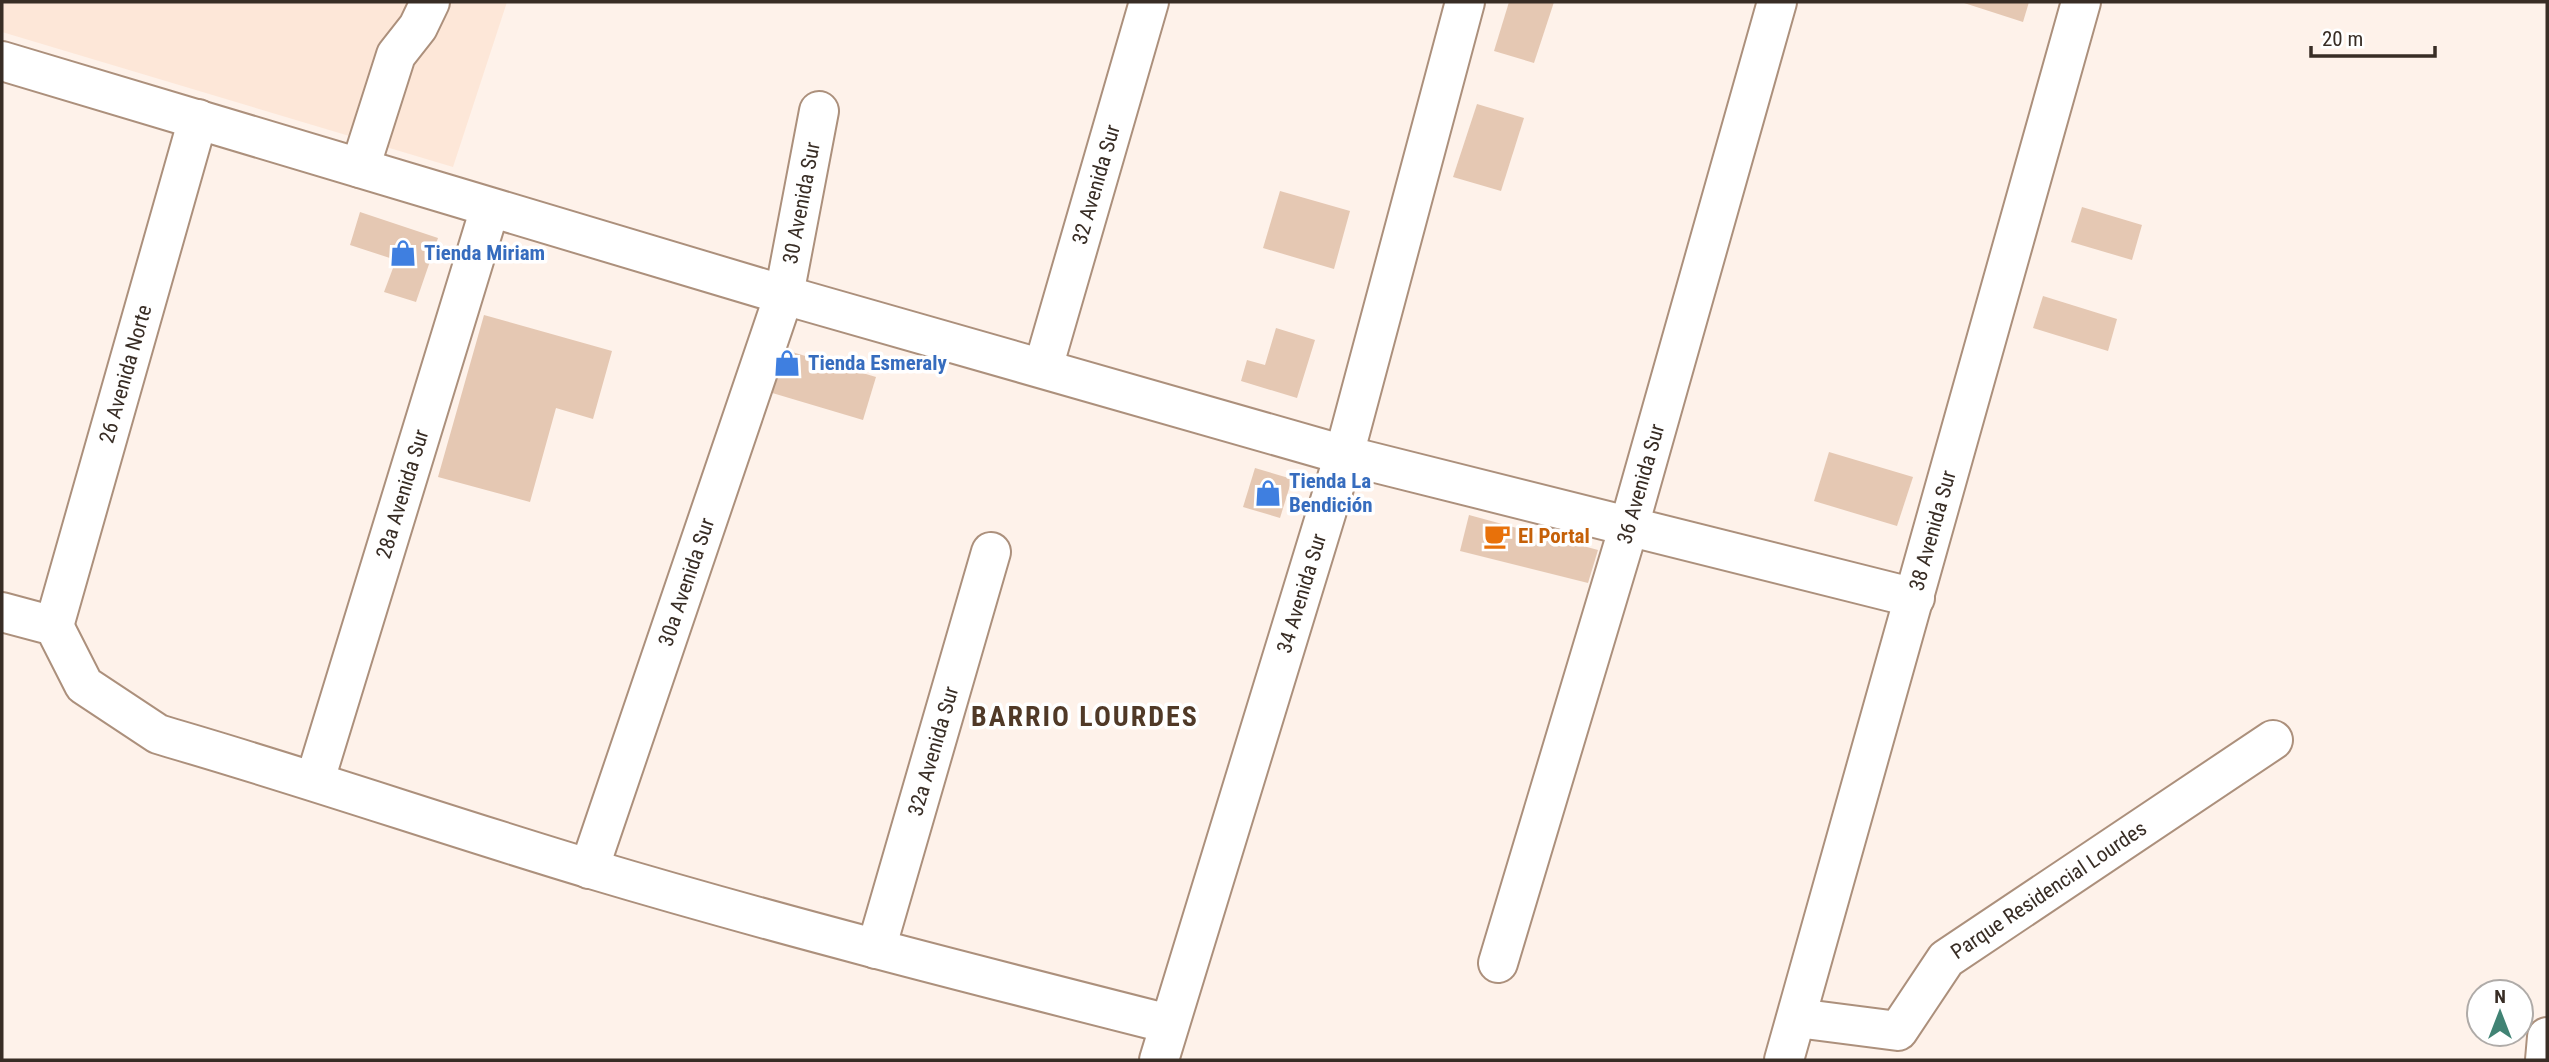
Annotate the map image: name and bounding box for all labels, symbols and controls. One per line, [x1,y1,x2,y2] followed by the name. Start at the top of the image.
[2311,14,2435,58] scale bar
[2322,27,2363,51] text: 20 m
[1067,122,1125,247] street label: 32 Avenida Sur
[778,140,825,266] street label: 30 Avenida Sur
[388,238,418,268] shop icon: Tienda Miriam
[424,241,545,265] place label: Tienda Miriam
[95,302,157,446] street label: 26 Avenida Norte
[772,348,802,378] shop icon: Tienda Esmeraly
[808,351,948,375] place label: Tienda Esmeraly
[1612,421,1669,547] street label: 36 Avenida Sur
[371,427,434,562] street label: 28a Avenida Sur
[1904,468,1961,593] street label: 38 Avenida Sur
[1289,469,1373,517] place label: Tienda La Bendición
[1253,478,1283,508] shop icon: Tienda La Bendición
[654,515,719,649] street label: 30a Avenida Sur
[1482,521,1512,551] cafe icon: El Portal
[1518,524,1590,548] place label: El Portal
[1272,531,1331,656] street label: 34 Avenida Sur
[903,684,963,819] street label: 32a Avenida Sur
[971,700,1199,733] district label: BARRIO LOURDES
[1946,816,2151,964] street label: Parque Residencial Lourdes
[2465,978,2535,1048] north arrow
[2494,985,2506,1008] text: N

